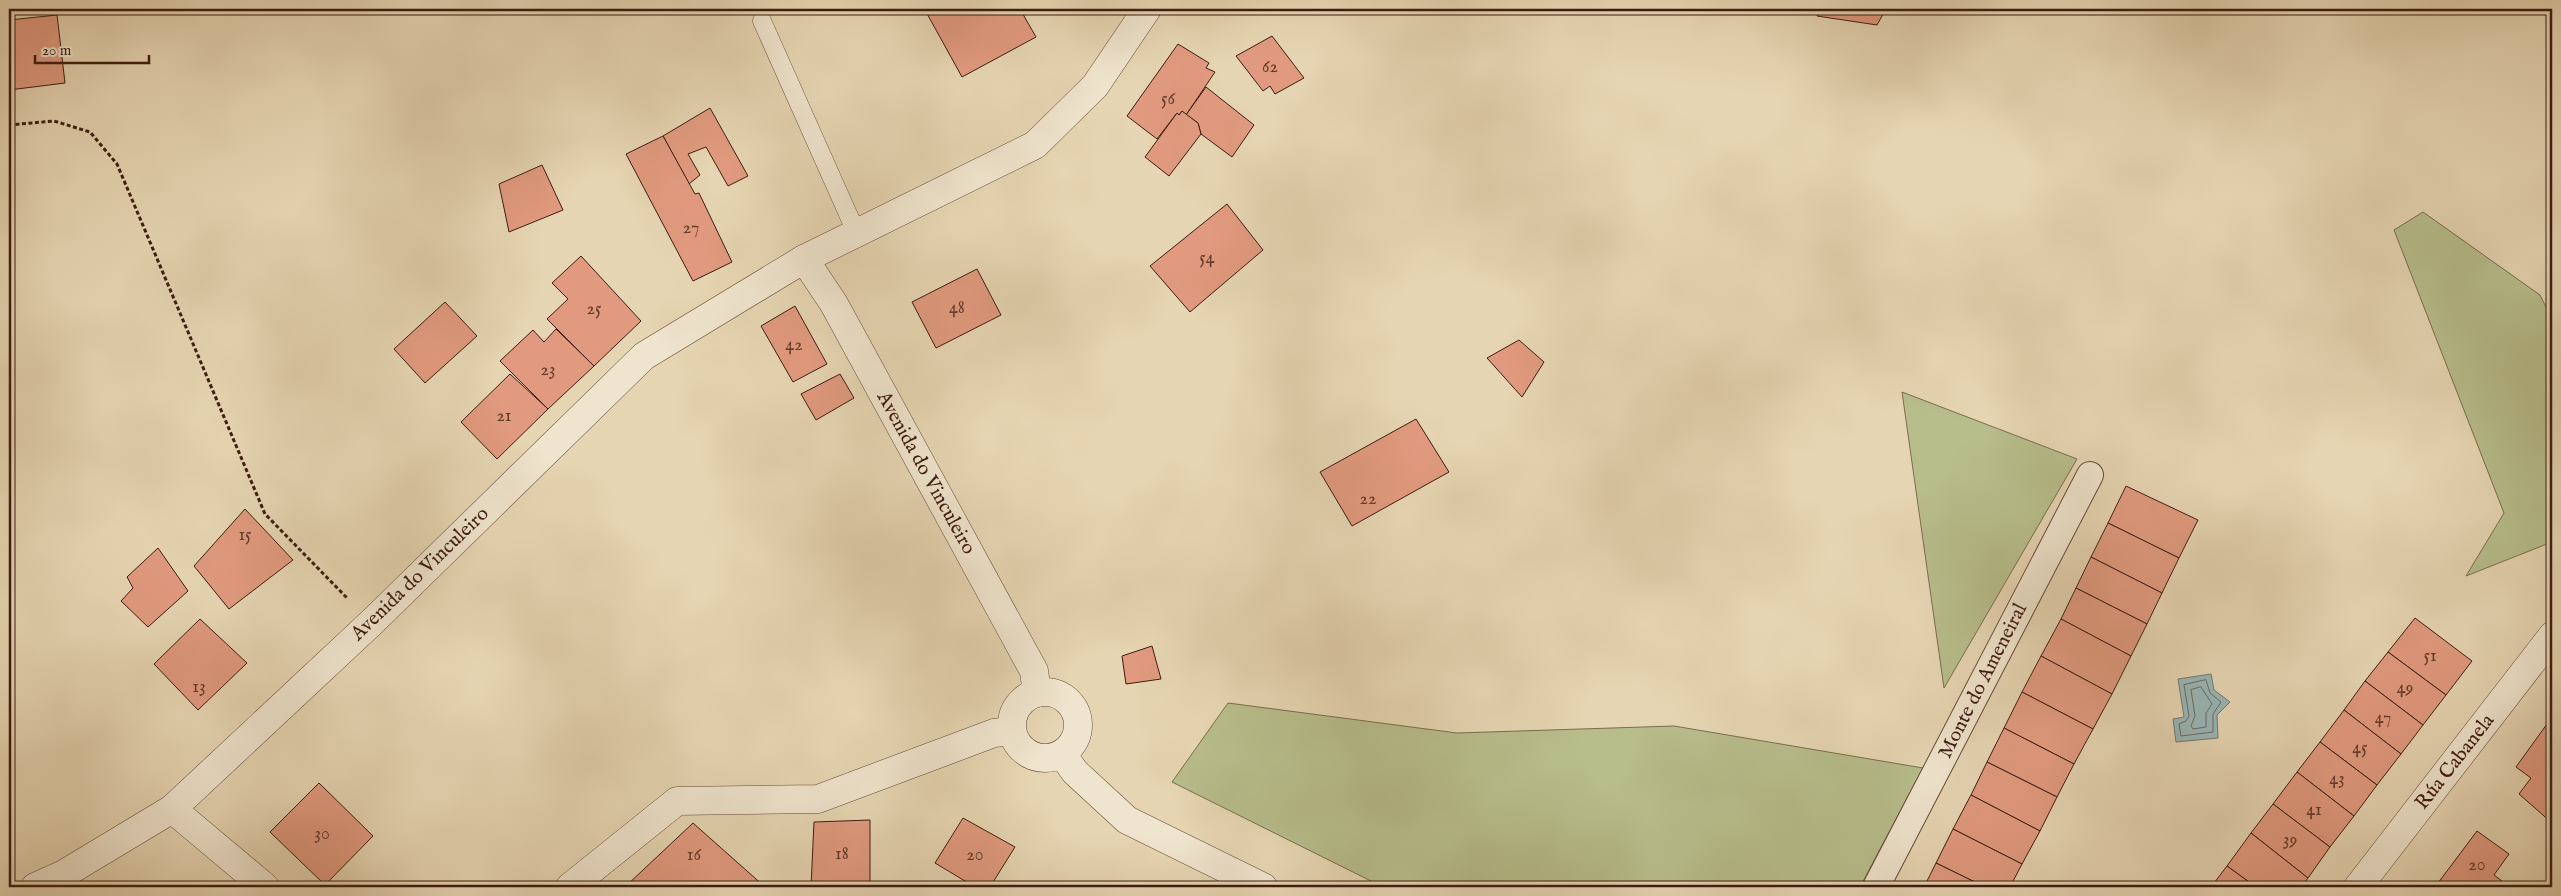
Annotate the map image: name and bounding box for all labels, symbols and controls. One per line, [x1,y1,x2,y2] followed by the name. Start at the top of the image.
[35,32,149,64] scale bar
[42,41,72,60] text: 20 m
[1262,56,1278,79] house number: 62
[1161,88,1175,111] house number: 56
[683,217,699,240] house number: 27
[1199,247,1215,270] house number: 54
[949,297,965,320] house number: 48
[587,298,602,321] house number: 25
[785,334,803,357] house number: 42
[540,359,556,382] house number: 23
[870,386,981,559] street label: Avenida do Vinculeiro
[496,405,512,428] house number: 21
[1360,488,1376,511] house number: 22
[345,501,494,647] street label: Avenida do Vinculeiro
[238,524,252,547] house number: 15
[1933,599,2033,763] street label: Monte do Ameneiral
[2423,645,2437,668] house number: 51
[192,676,206,699] house number: 13
[2397,677,2413,700] house number: 49
[2375,707,2391,730] house number: 47
[2410,709,2500,815] street label: Rúa Cabanela
[2352,737,2368,760] house number: 45
[2329,768,2345,791] house number: 43
[2306,799,2322,822] house number: 41
[314,823,330,846] house number: 30
[2283,829,2297,852] house number: 39
[835,843,849,866] house number: 18
[687,844,702,867] house number: 16
[966,844,984,867] house number: 20
[2468,854,2486,877] house number: 20

